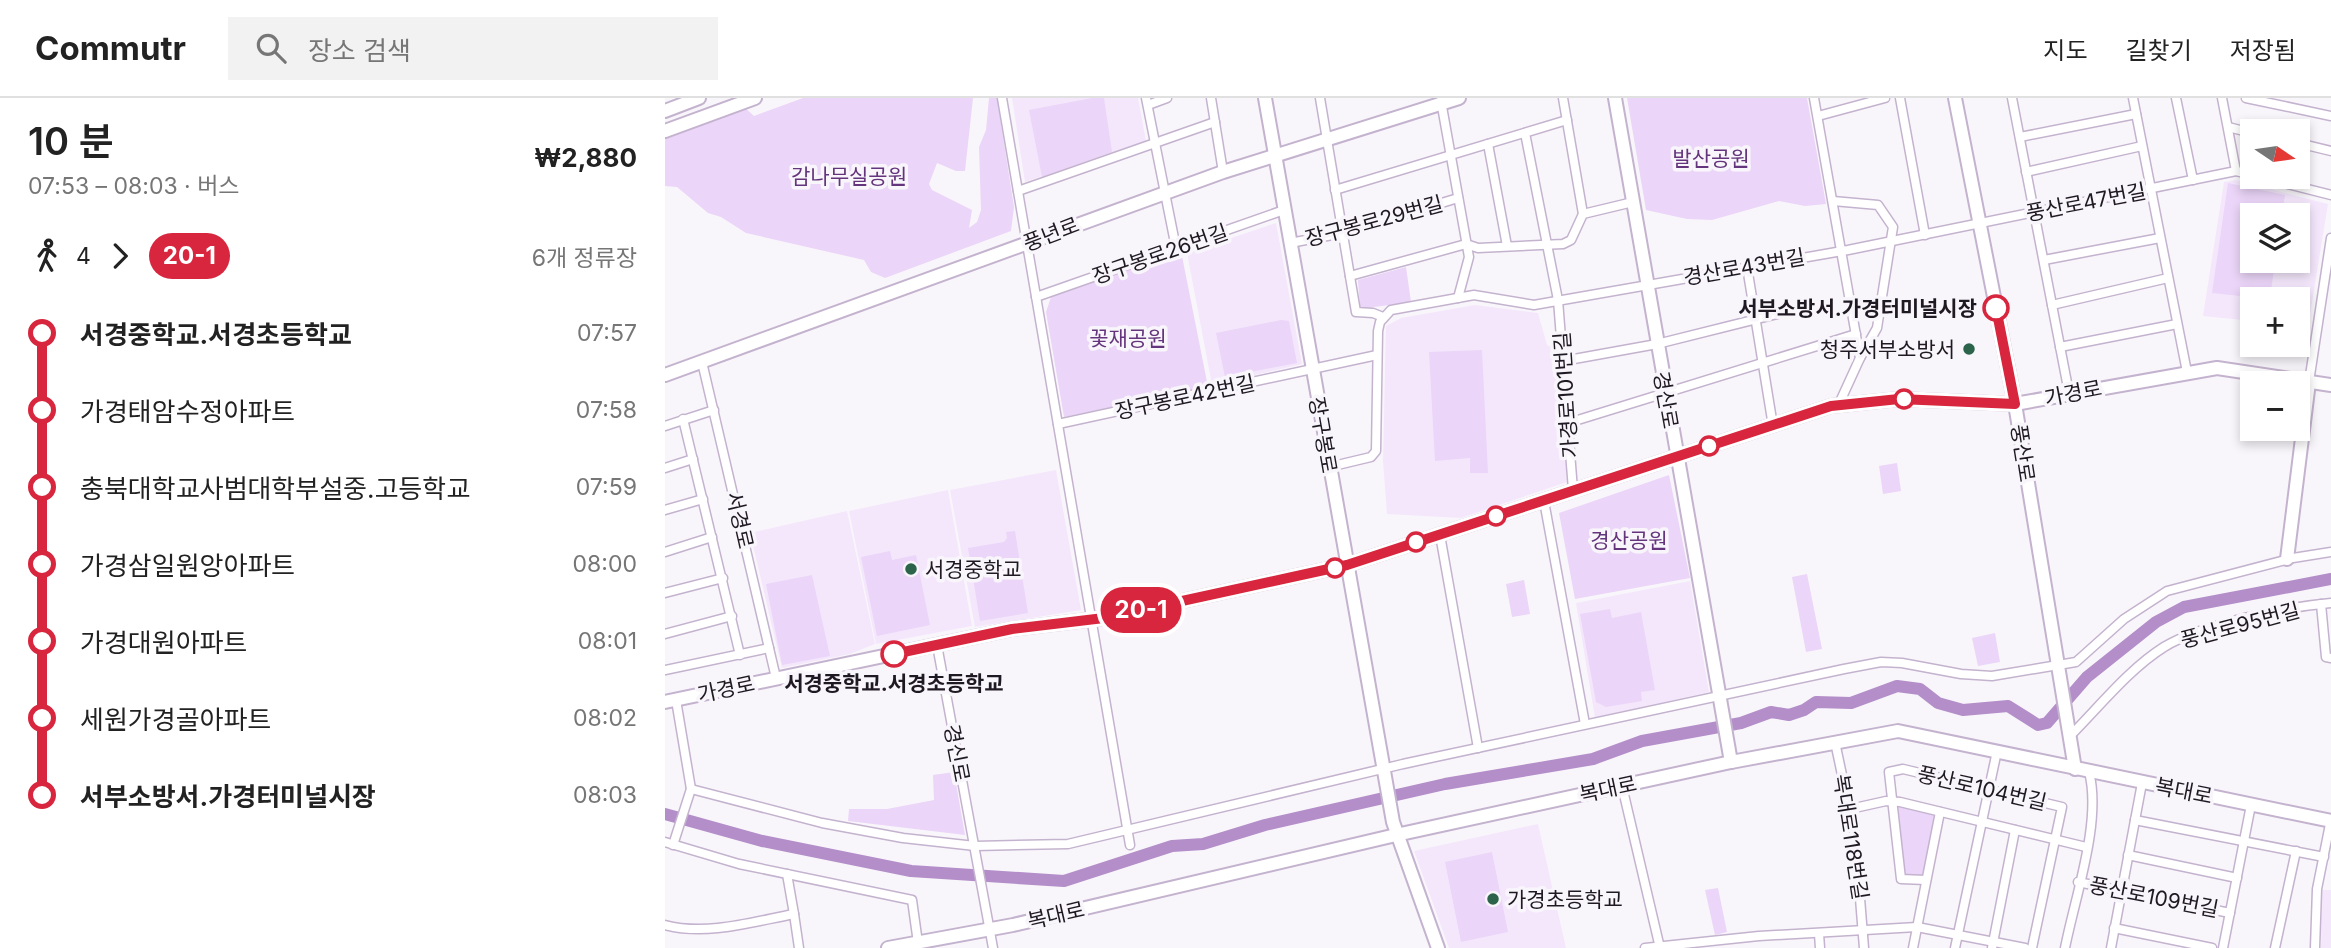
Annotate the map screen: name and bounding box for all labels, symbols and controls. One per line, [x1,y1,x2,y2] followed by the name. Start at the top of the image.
[228,17,718,80] search box
[35,28,186,68] text: Commutr
[252,29,290,67] icon: search
[308,35,411,66] text: 장소 검색
[2043,36,2088,65] text: 지도
[2126,36,2192,65] text: 길찾기
[2230,36,2296,65] text: 저장됨
[28,118,114,164] text: 10 분
[2240,119,2310,189] north arrow
[2240,119,2310,441] map controls
[534,142,637,173] text: ₩2,880
[1672,146,1750,171] park label: 발산공원
[791,164,907,189] park label: 감나무실공원
[28,172,240,200] text: 07:53 – 08:03 · 버스
[2024,178,2148,226] street label: 풍산로47번길
[1302,191,1446,251] street label: 장구봉로29번길
[2240,203,2310,273] button: layers
[1019,212,1083,256] street label: 풍년로
[1089,219,1231,289] street label: 장구봉로26번길
[28,237,66,275] icon: walk
[101,237,139,275] icon: forward
[163,241,216,270] text: 20-1
[76,242,91,270] text: 4
[532,244,637,272] text: 6개 정류장
[1681,244,1807,290] street label: 경산로43번길
[2240,287,2310,357] button: +
[1983,295,2009,321] marker: 서부소방서.가경터미널시장
[1738,296,1977,321] place label: 서부소방서.가경터미널시장
[80,319,352,350] text: 서경중학교.서경초등학교
[577,319,637,347] text: 07:57
[1089,326,1167,351] park label: 꽃재공원
[1549,331,1583,459] street label: 가경로101번길
[1820,337,1955,362] place label: 청주서부소방서
[1961,341,1977,357] marker: 청주서부소방서
[1649,369,1683,431] street label: 경산로
[1113,370,1257,424] street label: 장구봉로42번길
[2240,371,2310,441] button: −
[2042,375,2104,411] street label: 가경로
[1894,389,1914,409] unlabelled marker
[1304,395,1342,475] street label: 장구봉로
[80,396,295,427] text: 가경태암수정아파트
[576,396,637,424] text: 07:58
[2006,422,2040,484] street label: 풍산로
[1699,436,1719,456] unlabelled marker
[80,473,470,504] text: 충북대학교사범대학부설중.고등학교
[576,473,637,501] text: 07:59
[721,489,759,551] street label: 서경로
[1486,506,1506,526] unlabelled marker
[1590,528,1668,553] park label: 경산공원
[1406,532,1426,552] unlabelled marker
[80,550,295,581] text: 가경삼일원앙아파트
[573,550,637,578] text: 08:00
[925,557,1022,582] place label: 서경중학교
[1325,558,1345,578] unlabelled marker
[903,561,919,577] marker: 서경중학교
[1092,587,1190,633] line badge: 20-1
[1115,595,1167,624] text: 20-1
[2178,597,2302,653] street label: 풍산로95번길
[80,627,247,658] text: 가경대원아파트
[578,627,637,655] text: 08:01
[881,641,907,667] marker: 서경중학교.서경초등학교
[695,671,757,707] street label: 가경로
[784,671,1004,696] place label: 서경중학교.서경초등학교
[80,704,271,735] text: 세원가경골아파트
[573,704,637,732] text: 08:02
[939,722,975,784] street label: 경신로
[1915,761,2049,815] street label: 풍산로104번길
[1577,771,1639,807] street label: 복대로
[1829,772,1873,902] street label: 복대로118번길
[2153,773,2215,809] street label: 복대로
[80,781,376,812] text: 서부소방서.가경터미널시장
[573,781,637,809] text: 08:03
[2087,872,2221,922] street label: 풍산로109번길
[1507,887,1623,912] place label: 가경초등학교
[1485,891,1501,907] marker: 가경초등학교
[1025,896,1087,934] street label: 복대로

